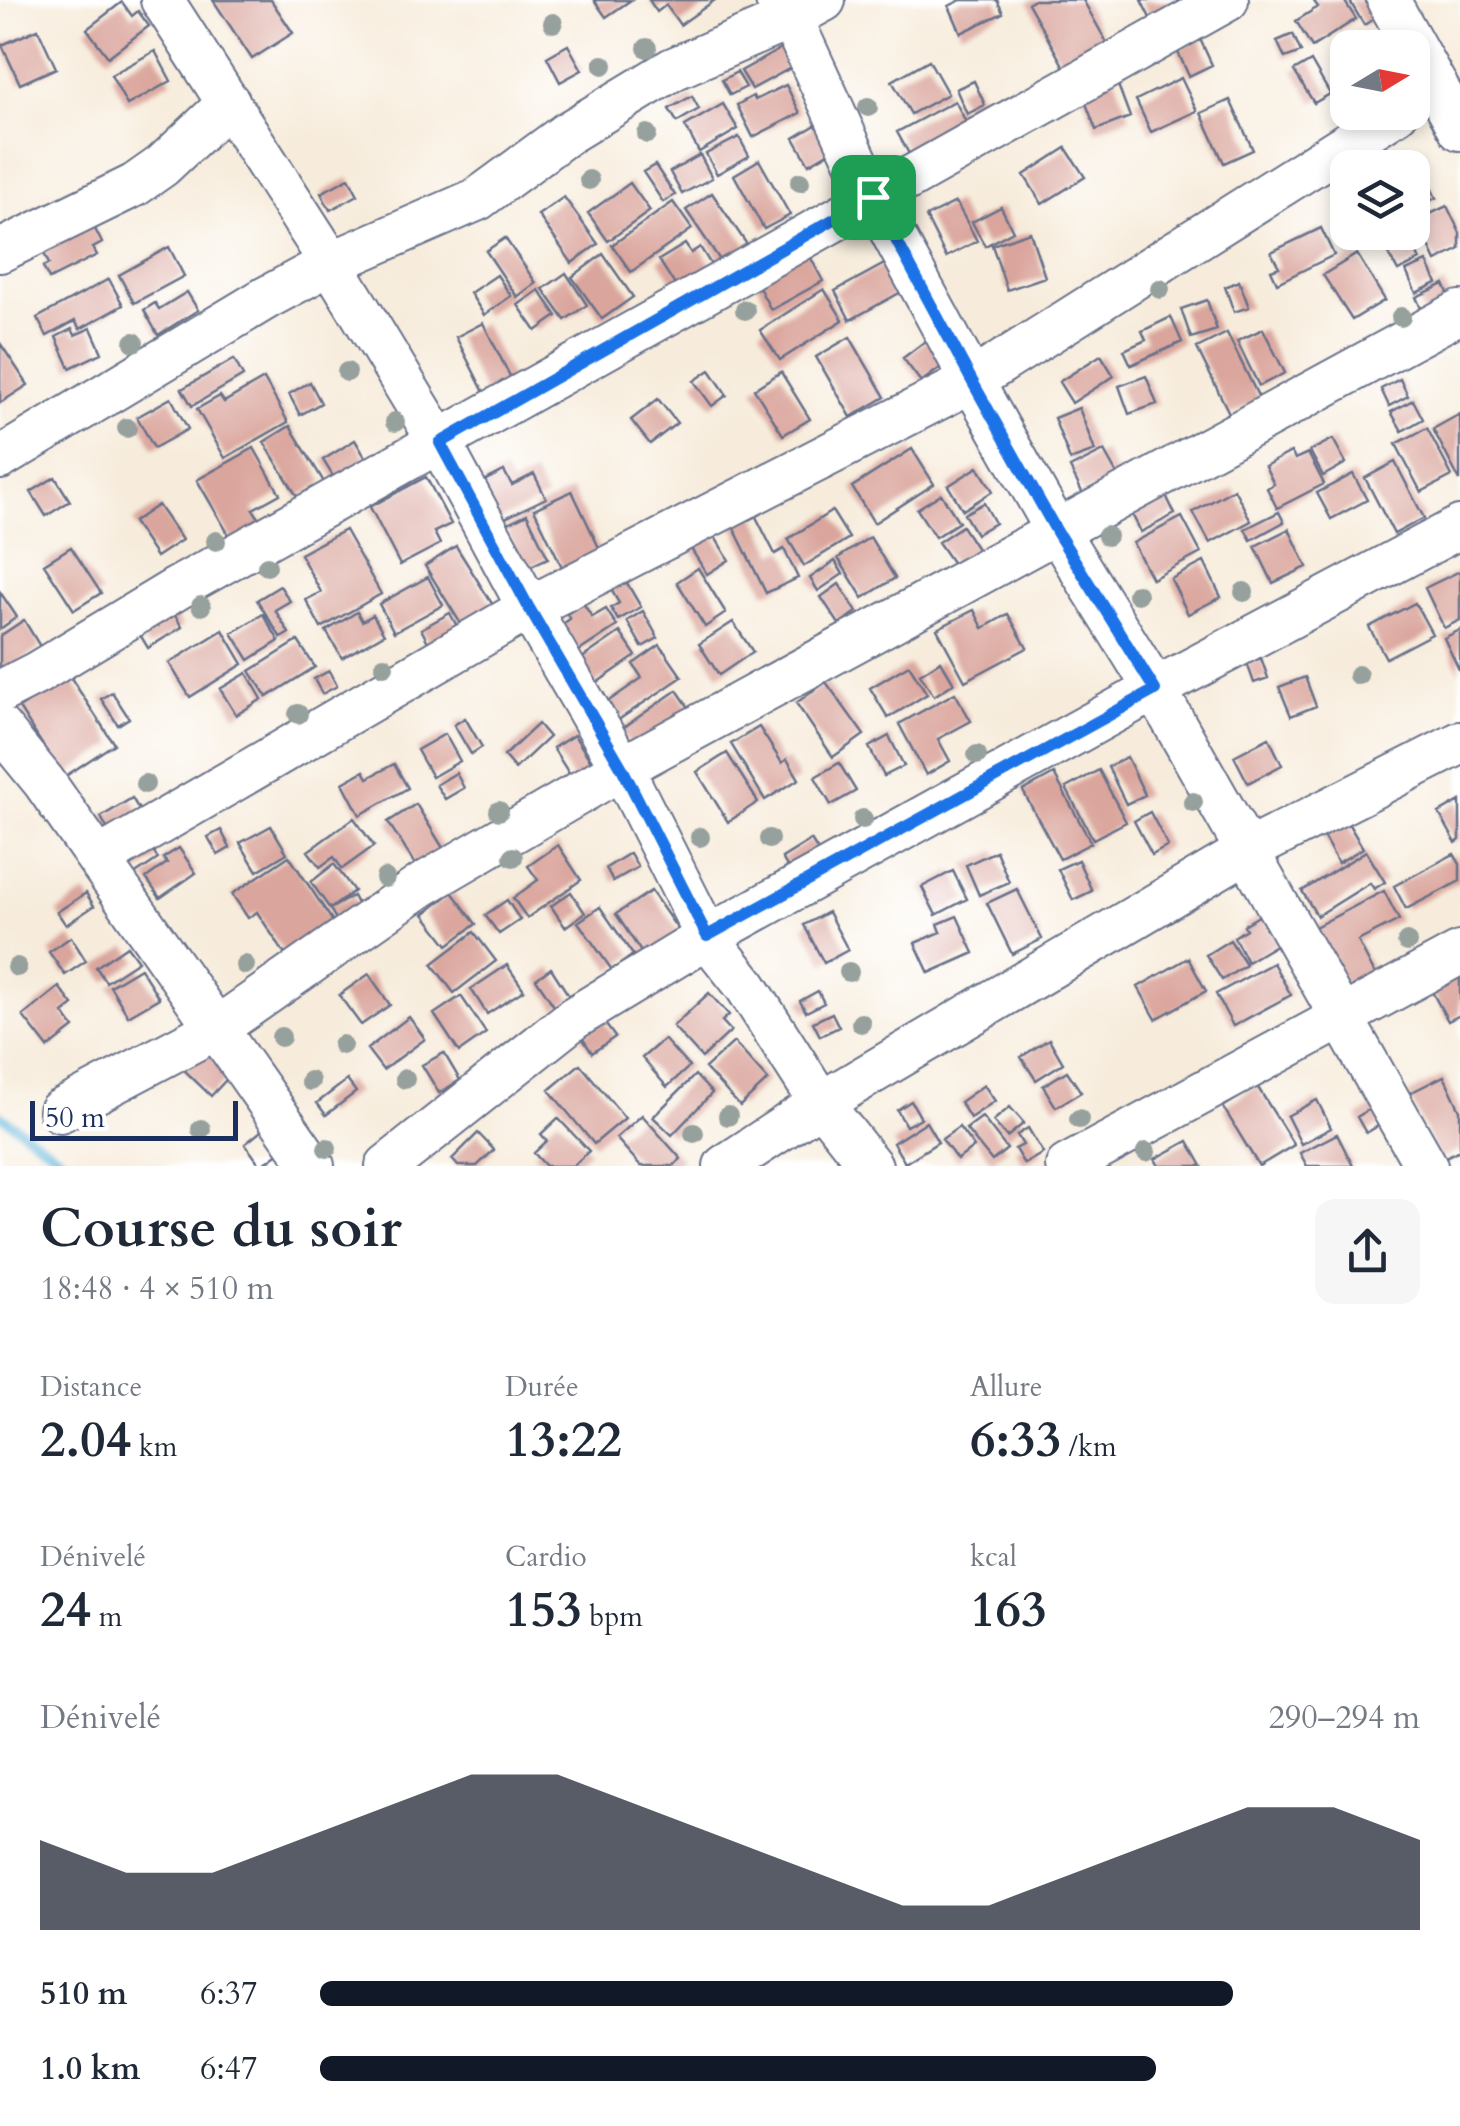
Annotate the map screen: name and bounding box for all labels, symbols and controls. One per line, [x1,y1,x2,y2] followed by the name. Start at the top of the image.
[1330,30,1430,130] north arrow
[1330,30,1430,250] map controls
[1330,150,1430,250] button: layers
[831,155,916,240] pin
[846,170,901,225] icon: arrive
[30,1096,238,1140] scale bar
[45,1099,105,1137] text: 50 m
[40,1192,402,1266] text: Course du soir
[1315,1199,1420,1304] button: share
[40,1267,274,1311] text: 18:48 · 4 × 510 m
[40,1368,142,1406] text: Distance
[505,1368,579,1406] text: Durée
[970,1368,1042,1406] text: Allure
[40,1406,131,1474] text: 2.04
[505,1406,622,1474] text: 13:22
[970,1406,1061,1474] text: 6:33
[131,1428,178,1466] text: km
[1061,1428,1117,1466] text: /km
[40,1538,146,1576] text: Dénivelé
[505,1538,587,1576] text: Cardio
[970,1538,1017,1576] text: kcal
[40,1576,91,1644] text: 24
[505,1576,582,1644] text: 153
[970,1576,1047,1644] text: 163
[91,1598,122,1636] text: m
[582,1598,643,1636] text: bpm
[40,1696,161,1740] text: Dénivelé
[1268,1696,1420,1740] text: 290–294 m
[40,1972,127,2016] text: 510 m
[200,1972,257,2016] text: 6:37
[40,2047,140,2091] text: 1.0 km
[200,2047,257,2091] text: 6:47

